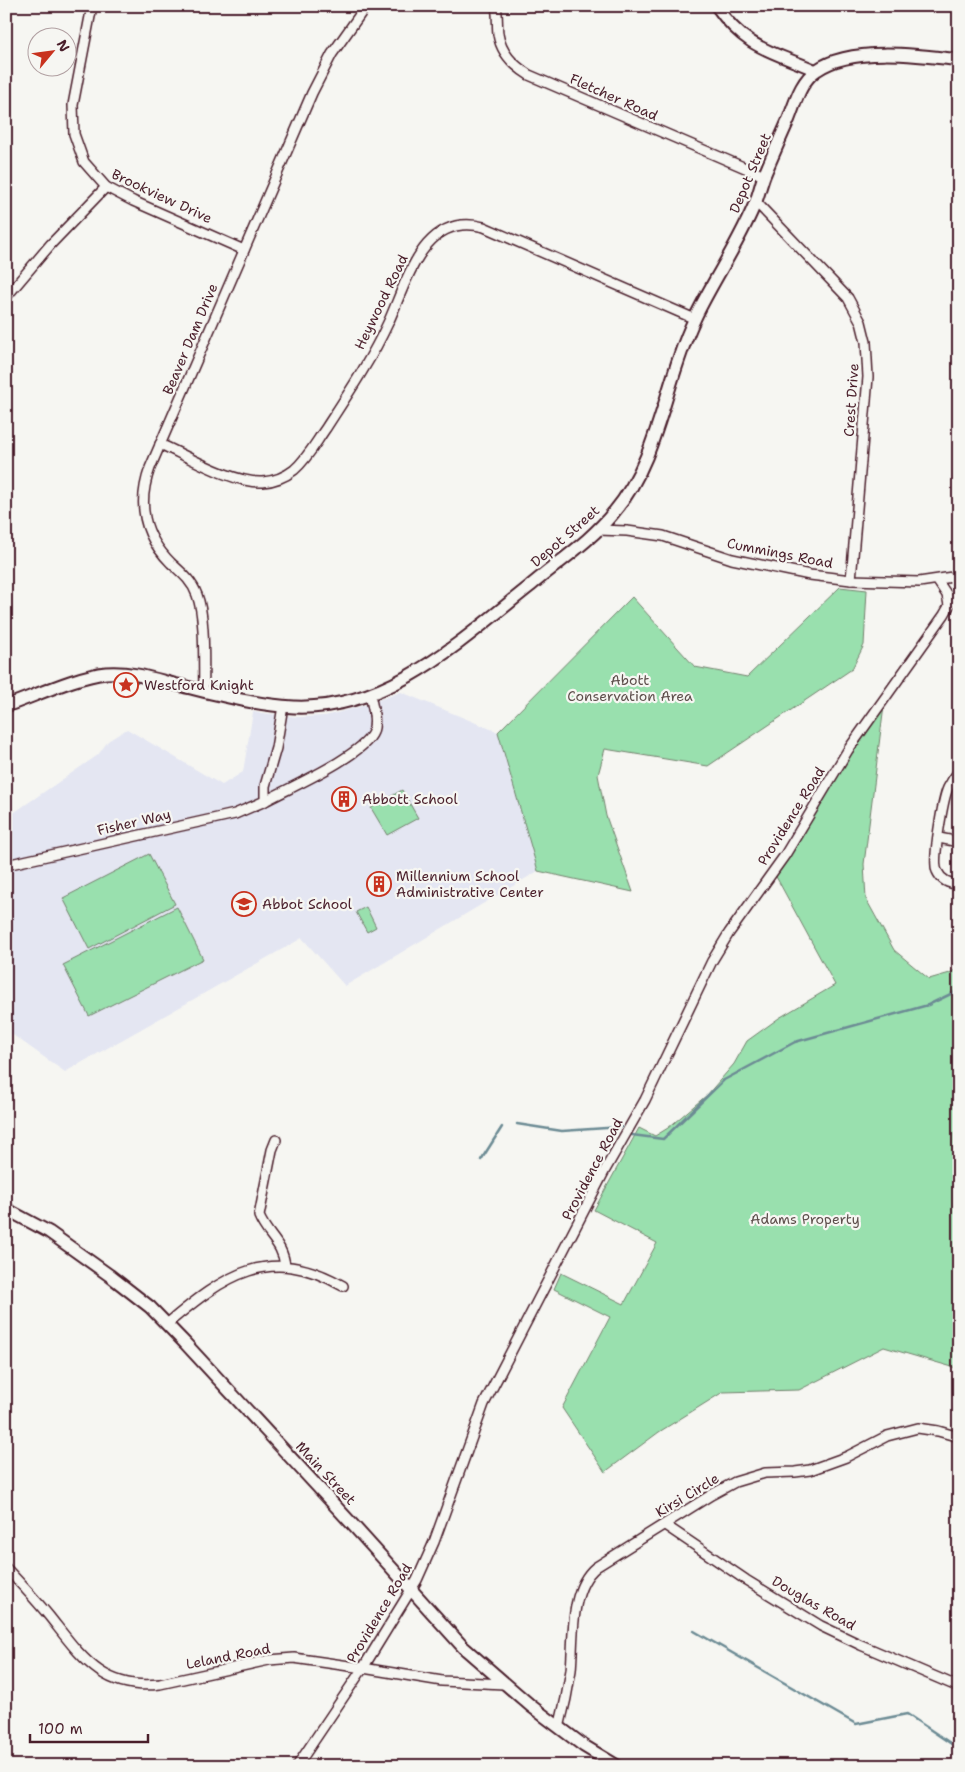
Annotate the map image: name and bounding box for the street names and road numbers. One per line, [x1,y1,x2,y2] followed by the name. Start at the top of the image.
[567,70,661,125] street label: Fletcher Road
[725,130,775,216] street label: Depot Street
[109,165,215,227] street label: Brookview Drive
[350,251,412,353] street label: Heywood Road
[158,281,222,397] street label: Beaver Dam Drive
[839,363,863,437] street label: Crest Drive
[527,501,603,571] street label: Depot Street
[725,534,835,572] street label: Cummings Road
[753,763,829,869] street label: Providence Road
[95,805,173,839] street label: Fisher Way
[558,1115,627,1223] street label: Providence Road
[292,1437,360,1509] street label: Main Street
[652,1469,722,1521] street label: Kirsi Circle
[342,1560,416,1666] street label: Providence Road
[769,1572,859,1634] street label: Douglas Road
[184,1639,272,1673] street label: Leland Road

